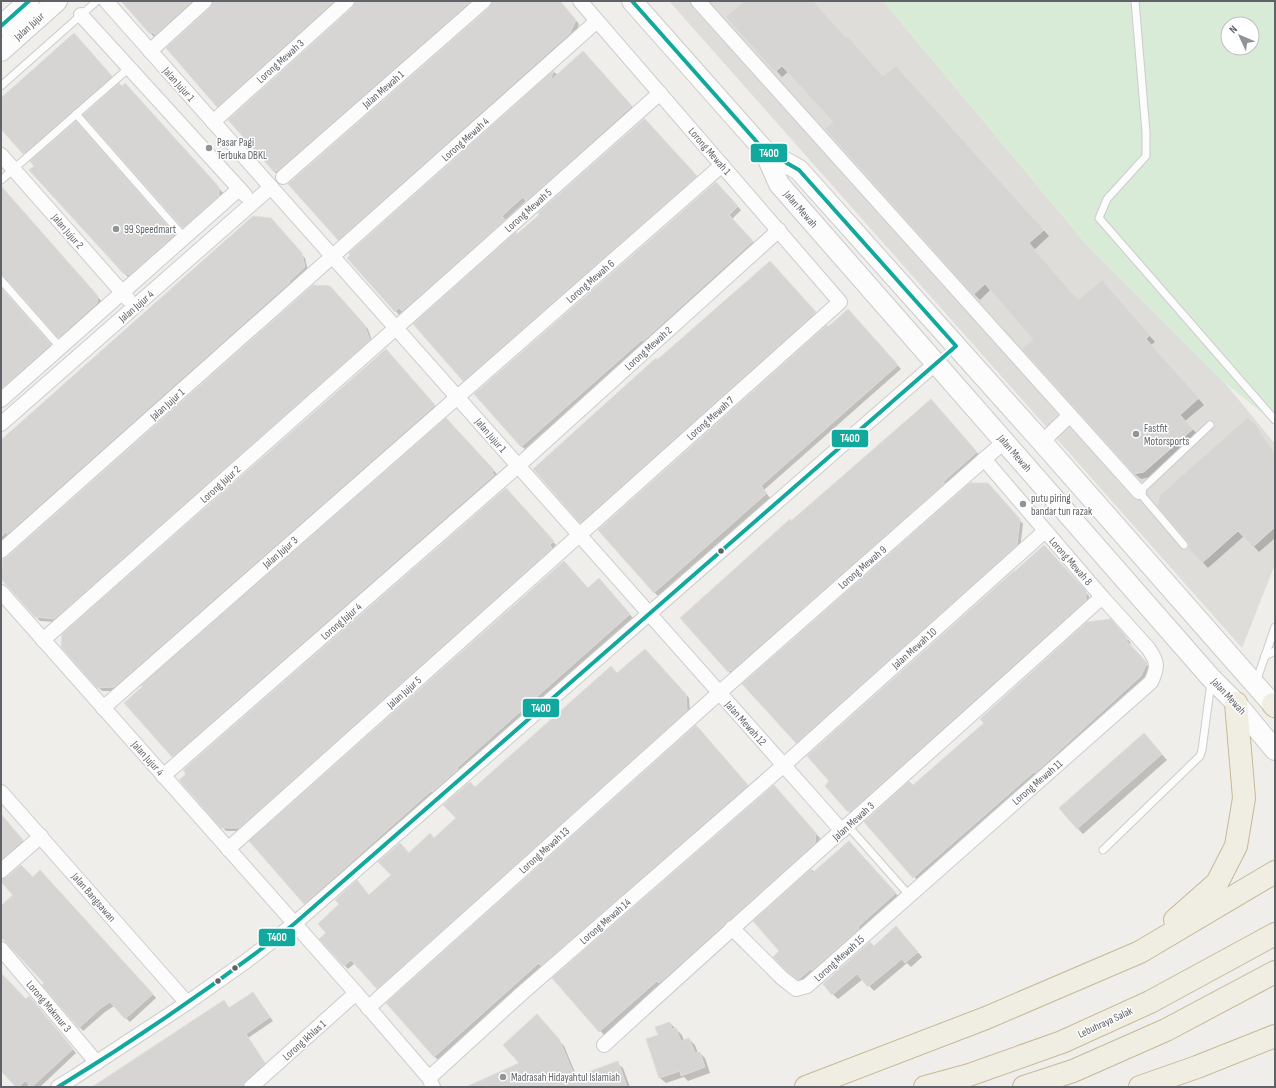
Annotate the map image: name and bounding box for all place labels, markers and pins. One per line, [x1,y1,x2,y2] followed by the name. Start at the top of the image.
[217,136,267,162] place label: Pasar Pagi Terbuka DBKL
[204,143,214,153] marker: Pasar Pagi Terbuka DBKL
[124,223,177,236] place label: 99 Speedmart
[111,224,121,234] marker: 99 Speedmart
[1144,422,1190,448] place label: Fastfit Motorsports
[1131,429,1141,439] marker: Fastfit Motorsports
[1031,492,1093,518] place label: putu piring bandar tun razak
[1018,499,1028,509] marker: putu piring bandar tun razak
[716,546,726,556] unlabelled marker
[230,963,240,973] unlabelled marker
[213,976,223,986] unlabelled marker
[511,1071,620,1084] place label: Madrasah Hidayahtul Islamiah
[498,1072,508,1082] marker: Madrasah Hidayahtul Islamiah

